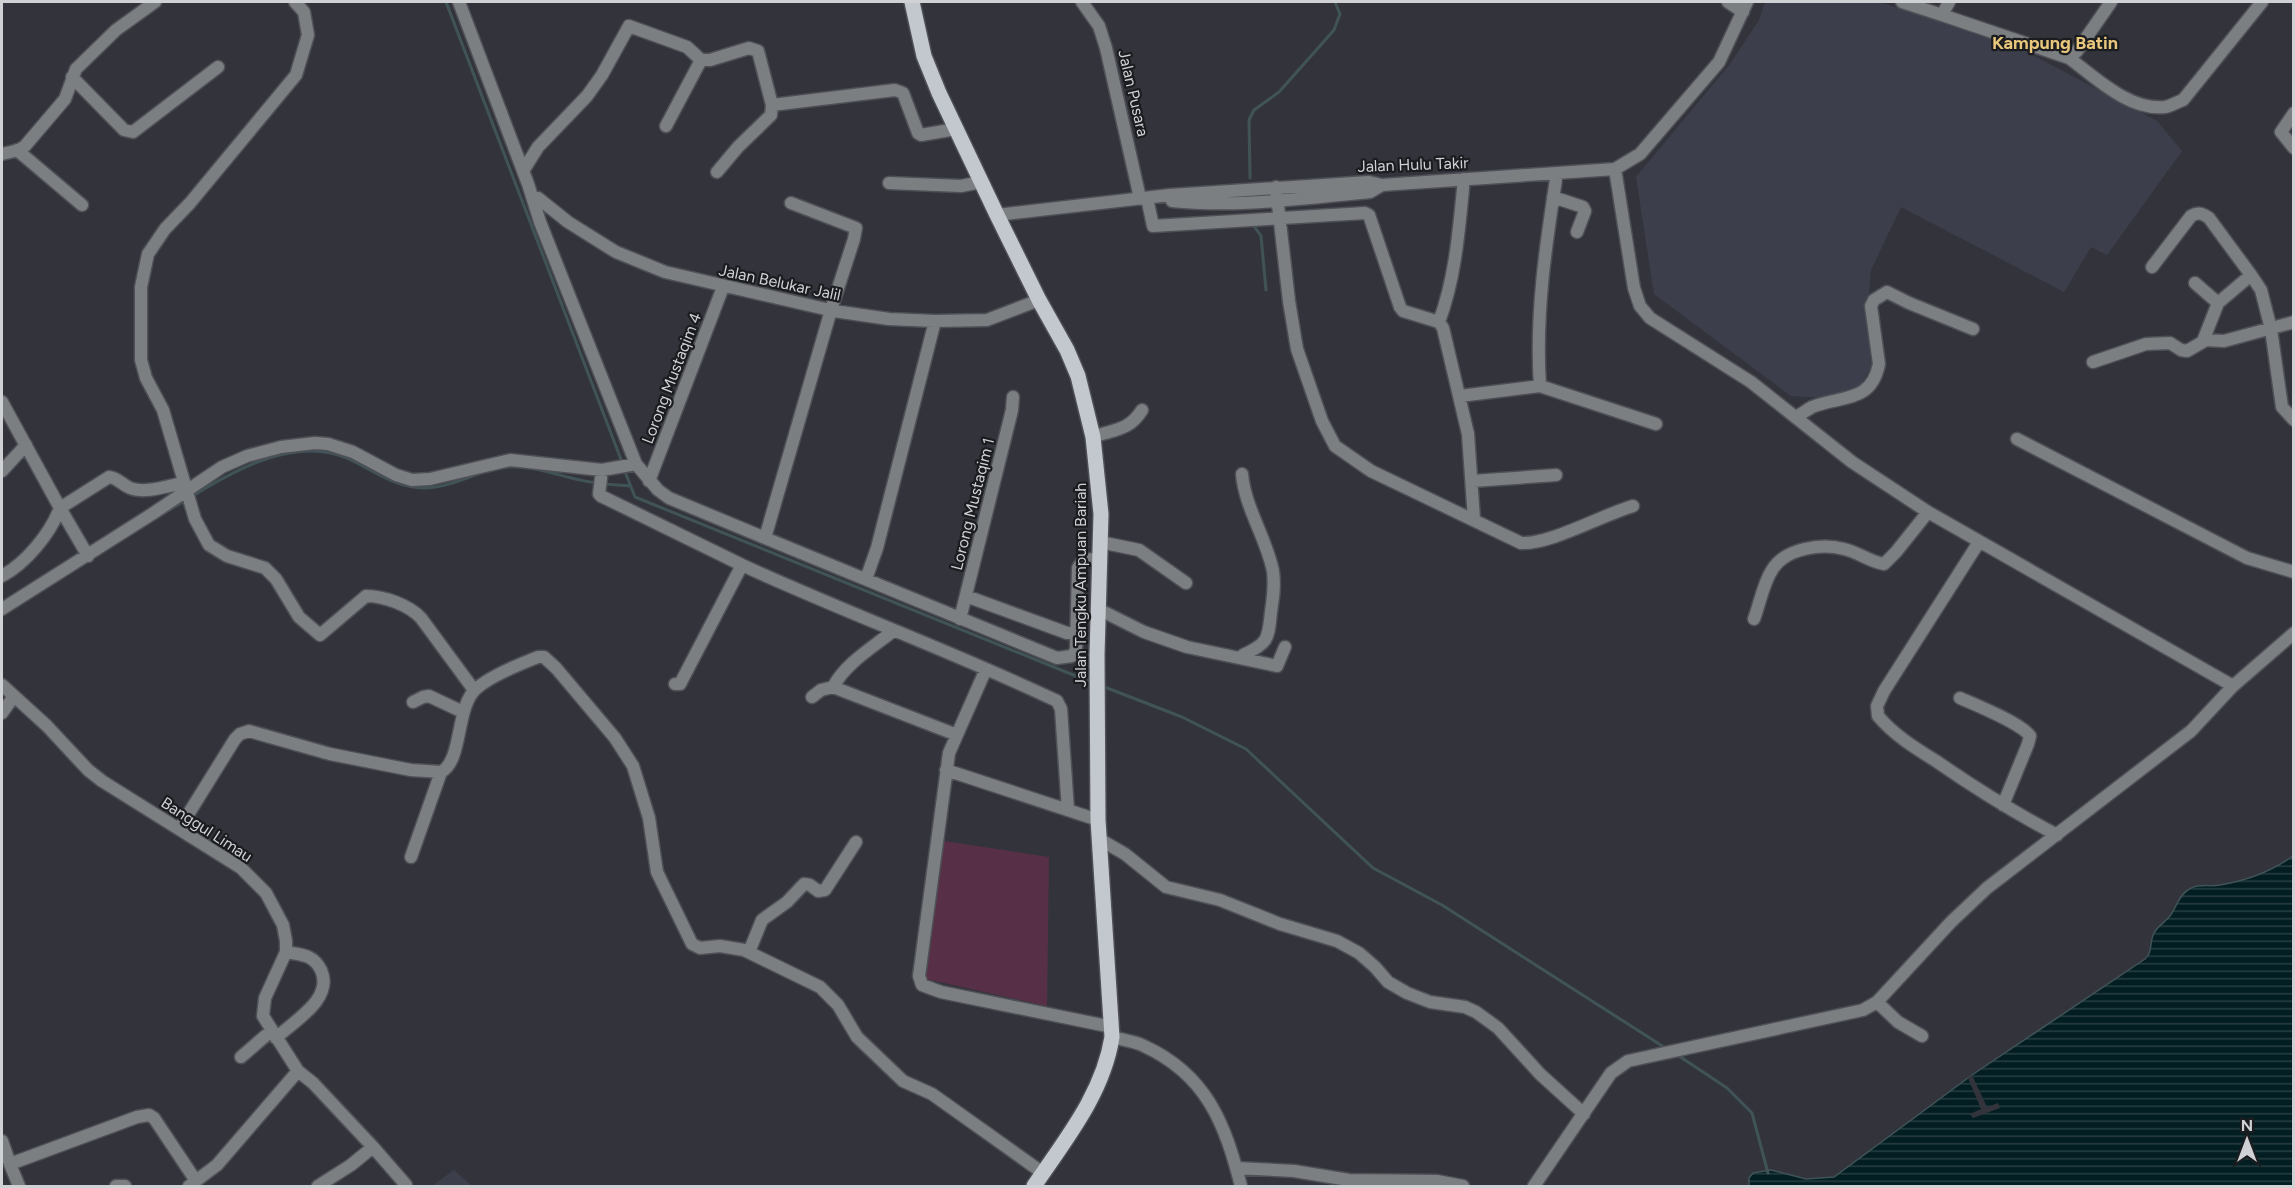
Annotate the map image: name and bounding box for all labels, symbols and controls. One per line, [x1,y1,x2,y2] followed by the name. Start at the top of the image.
[1992,32,2118,54] district label: Kampung Batin
[1114,48,1153,138] street label: Jalan Pusara
[1357,153,1469,176] street label: Jalan Hulu Takir
[717,260,843,305] street label: Jalan Belukar Jalil
[638,310,705,447] street label: Lorong Mustaqim 4
[947,436,998,572] street label: Lorong Mustaqim 1
[1071,483,1090,687] street label: Jalan Tengku Ampuan Bariah
[158,793,256,866] street label: Banggul Limau
[2217,1110,2277,1170] north arrow
[2241,1116,2253,1135] text: N

